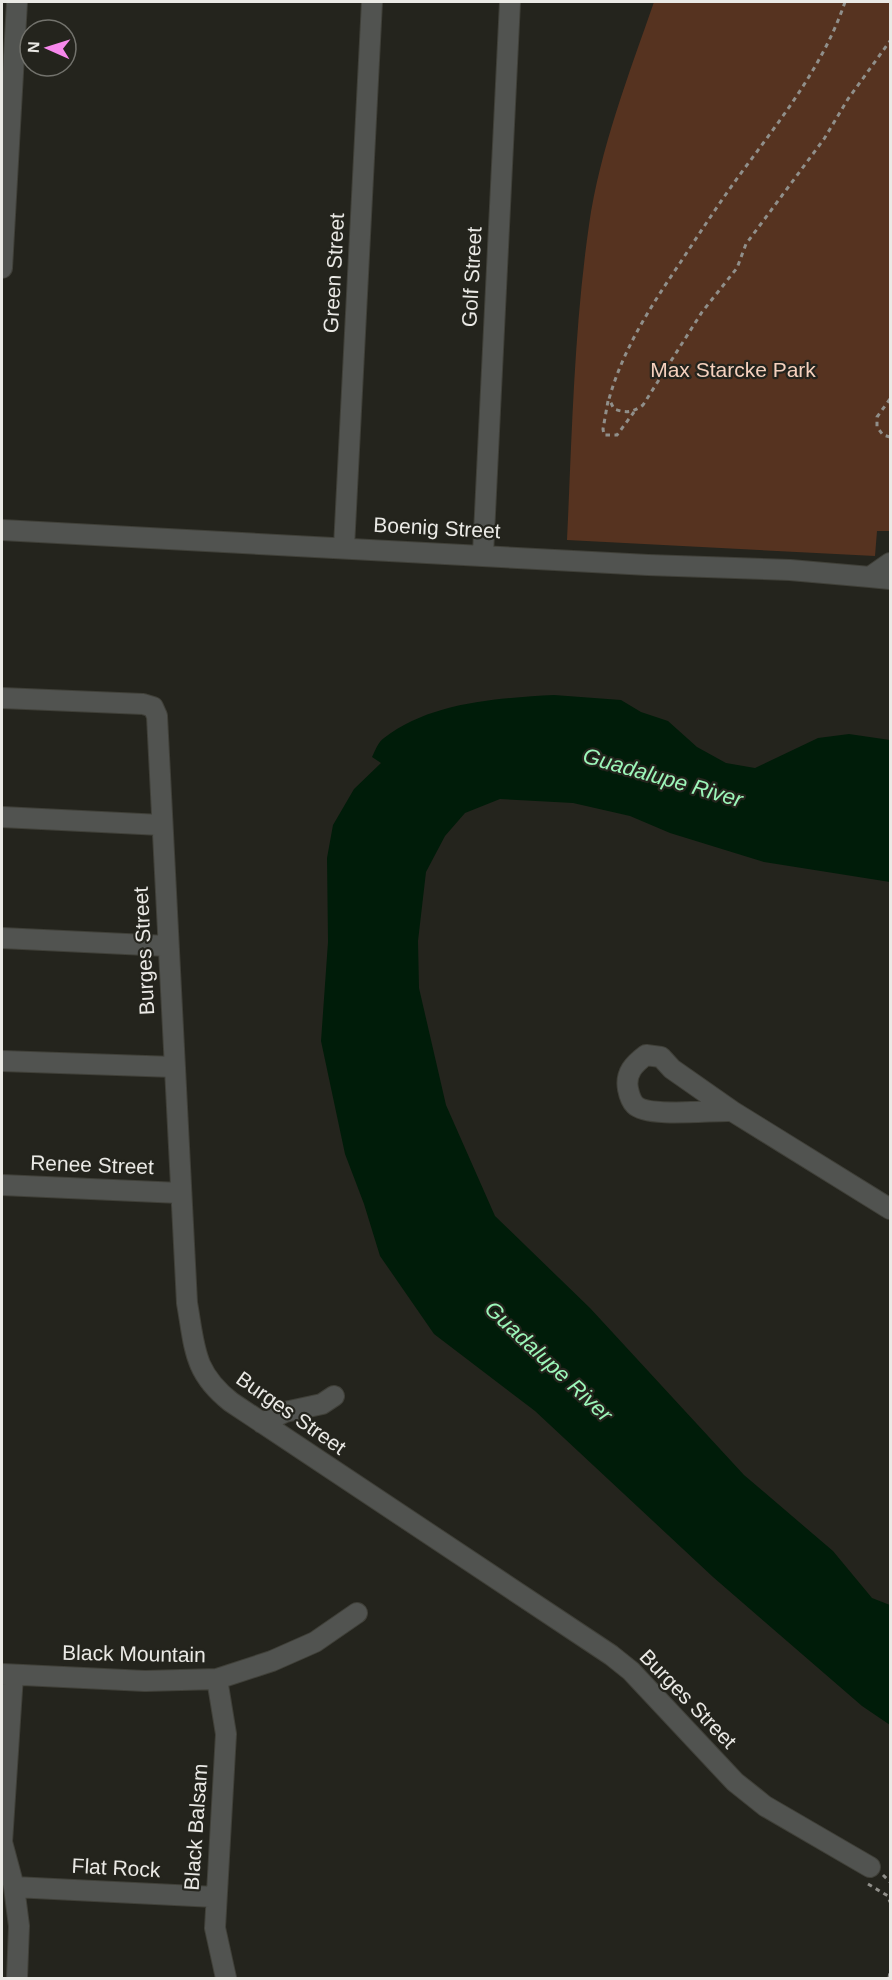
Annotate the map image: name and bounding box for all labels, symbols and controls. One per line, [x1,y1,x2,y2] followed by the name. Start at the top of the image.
[18,18,78,78] north arrow
[25,41,42,53] text: N
[319,212,348,334] street label: Green Street
[457,226,486,328] street label: Golf Street
[650,358,816,381] park label: Max Starcke Park
[373,513,501,542] street label: Boenig Street
[580,743,747,813] water label: Guadalupe River
[129,886,158,1016] street label: Burges Street
[30,1151,154,1178] street label: Renee Street
[480,1296,619,1428] water label: Guadalupe River
[232,1366,351,1459] street label: Burges Street
[62,1641,206,1666] street label: Black Mountain
[635,1644,741,1753] street label: Burges Street
[180,1763,211,1891] street label: Black Balsam
[71,1854,161,1881] street label: Flat Rock

